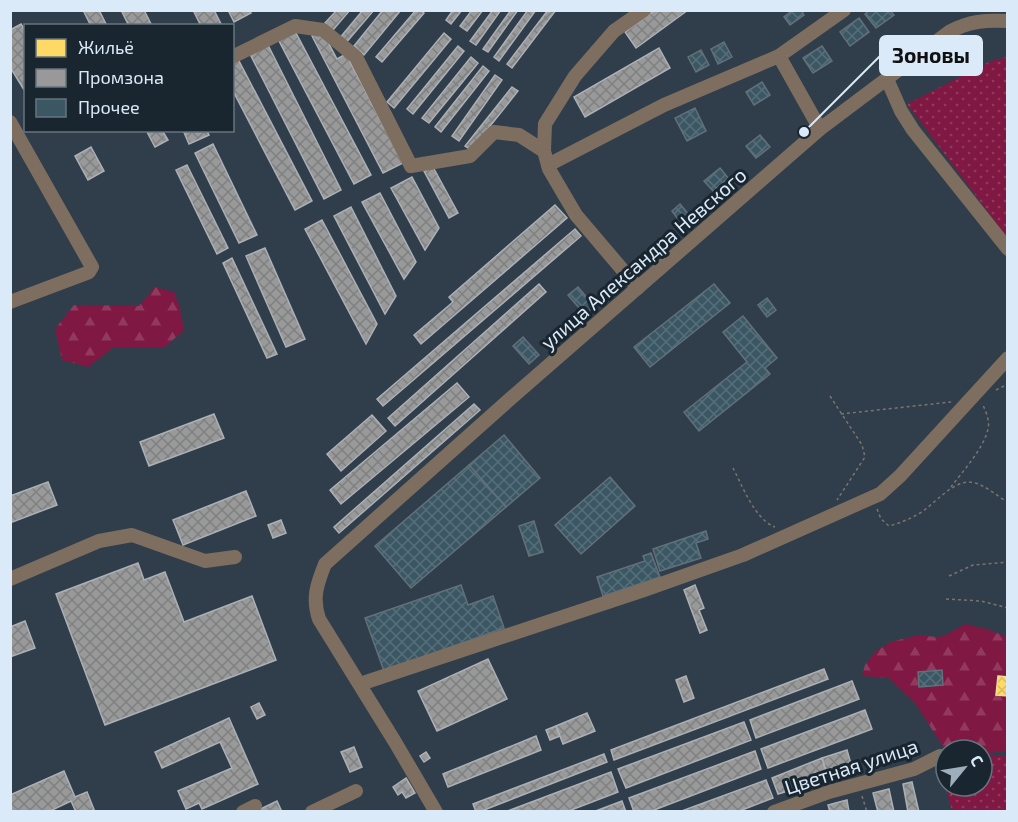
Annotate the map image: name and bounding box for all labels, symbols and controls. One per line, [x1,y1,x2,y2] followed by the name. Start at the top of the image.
[24,24,234,132] legend
[78,36,134,58] text: Жильё
[880,36,982,75] callout: Зоновы
[892,42,970,67] text: Зоновы
[78,66,164,88] text: Промзона
[78,96,140,118] text: Прочее
[535,162,751,355] street label: улица Александра Невского
[781,733,921,800] street label: Цветная улица
[934,738,994,798] north arrow
[967,751,988,769] text: С

